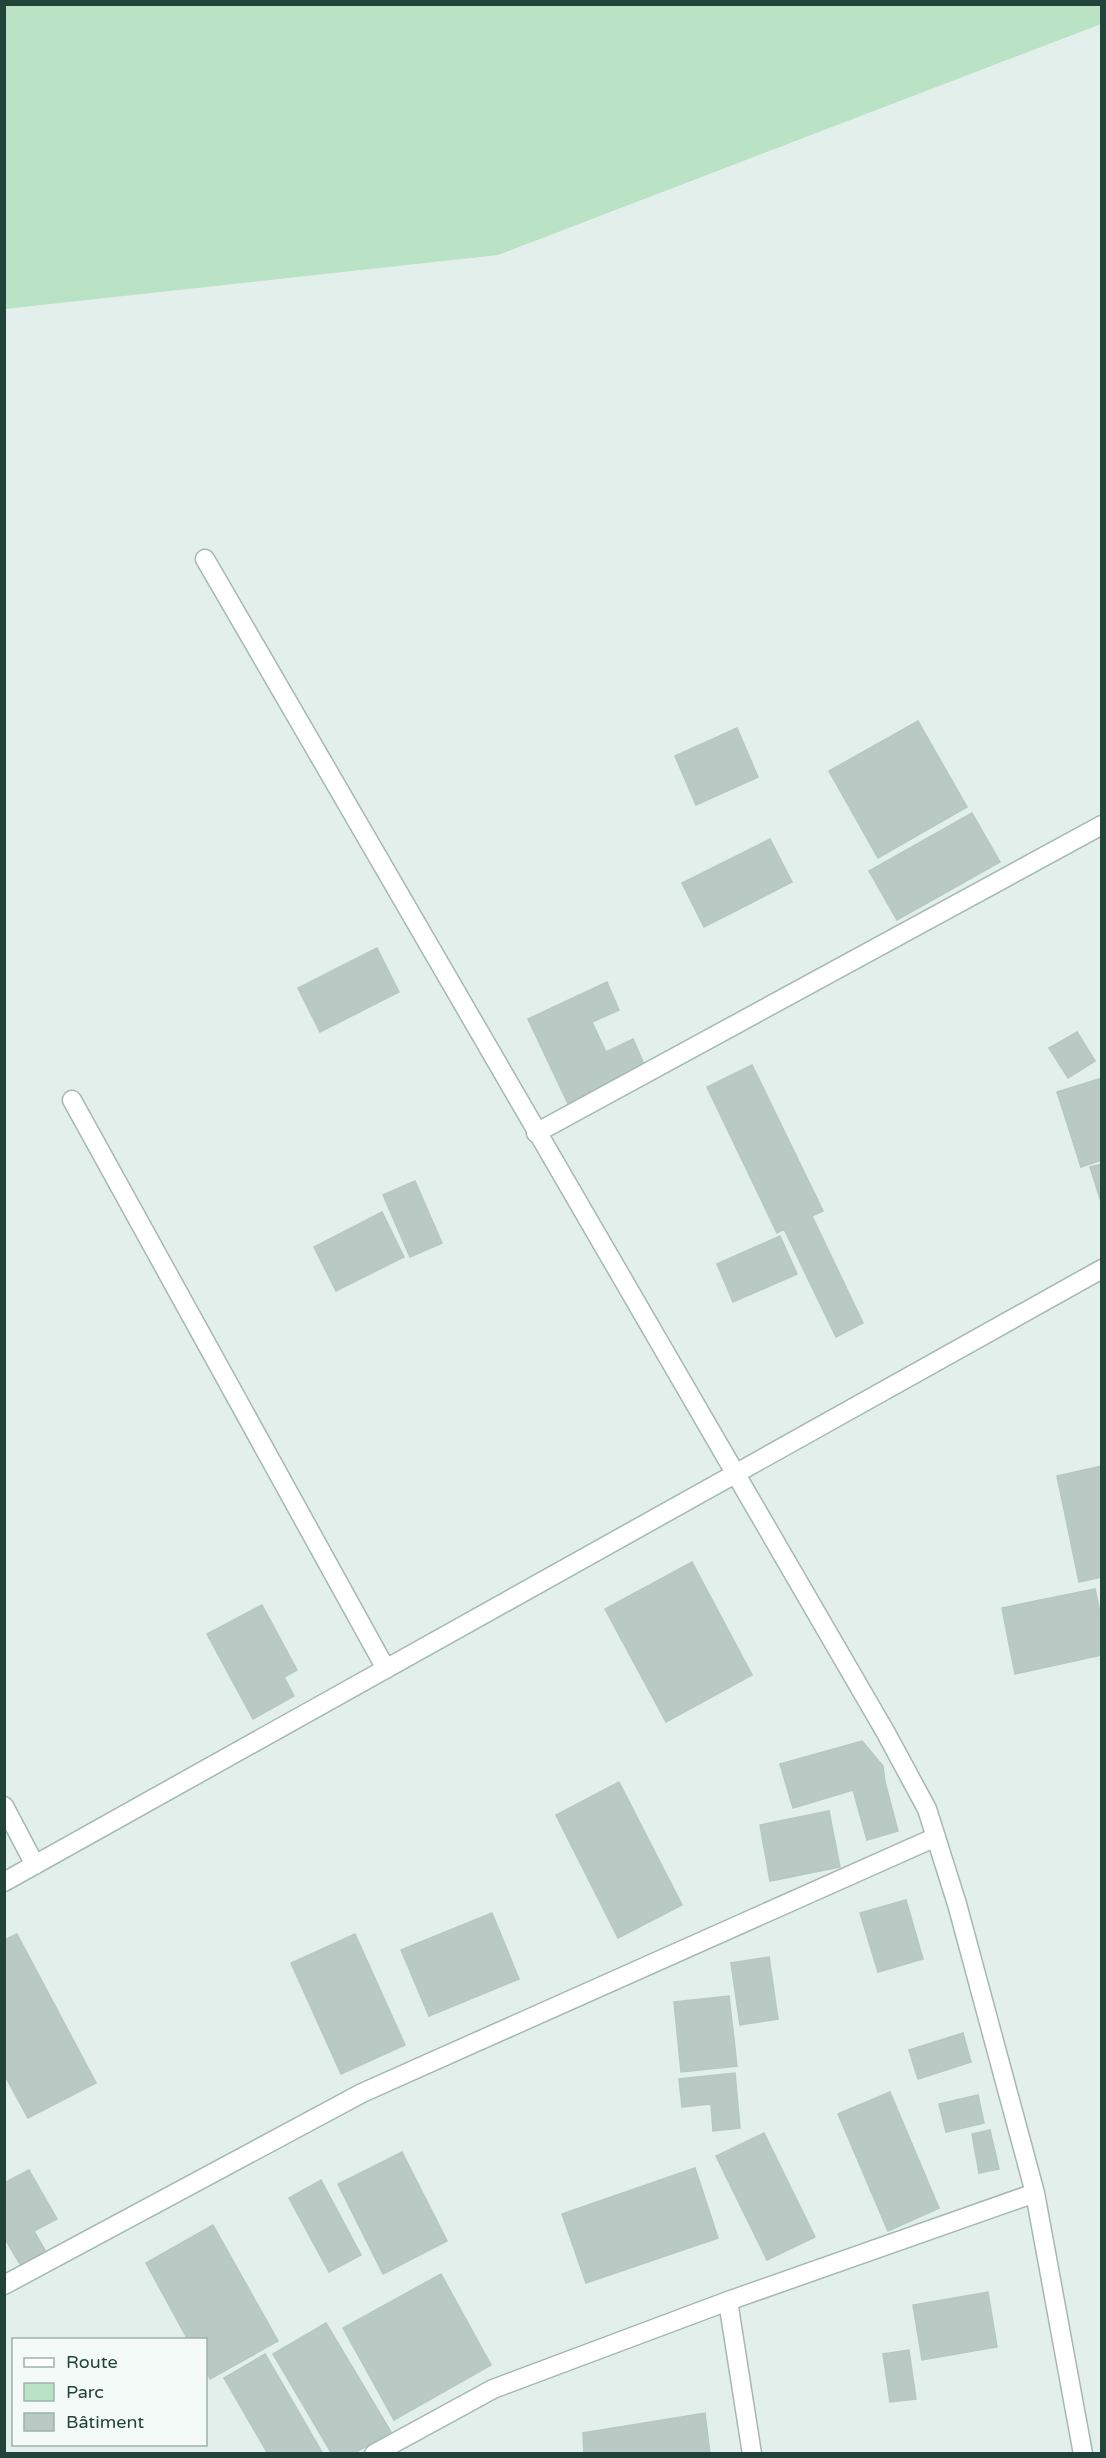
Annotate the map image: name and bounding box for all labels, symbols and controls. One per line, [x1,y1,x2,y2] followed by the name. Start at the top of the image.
[12,2338,207,2446] legend
[66,2351,118,2373] text: Route
[66,2381,104,2403] text: Parc
[66,2411,144,2433] text: Bâtiment

